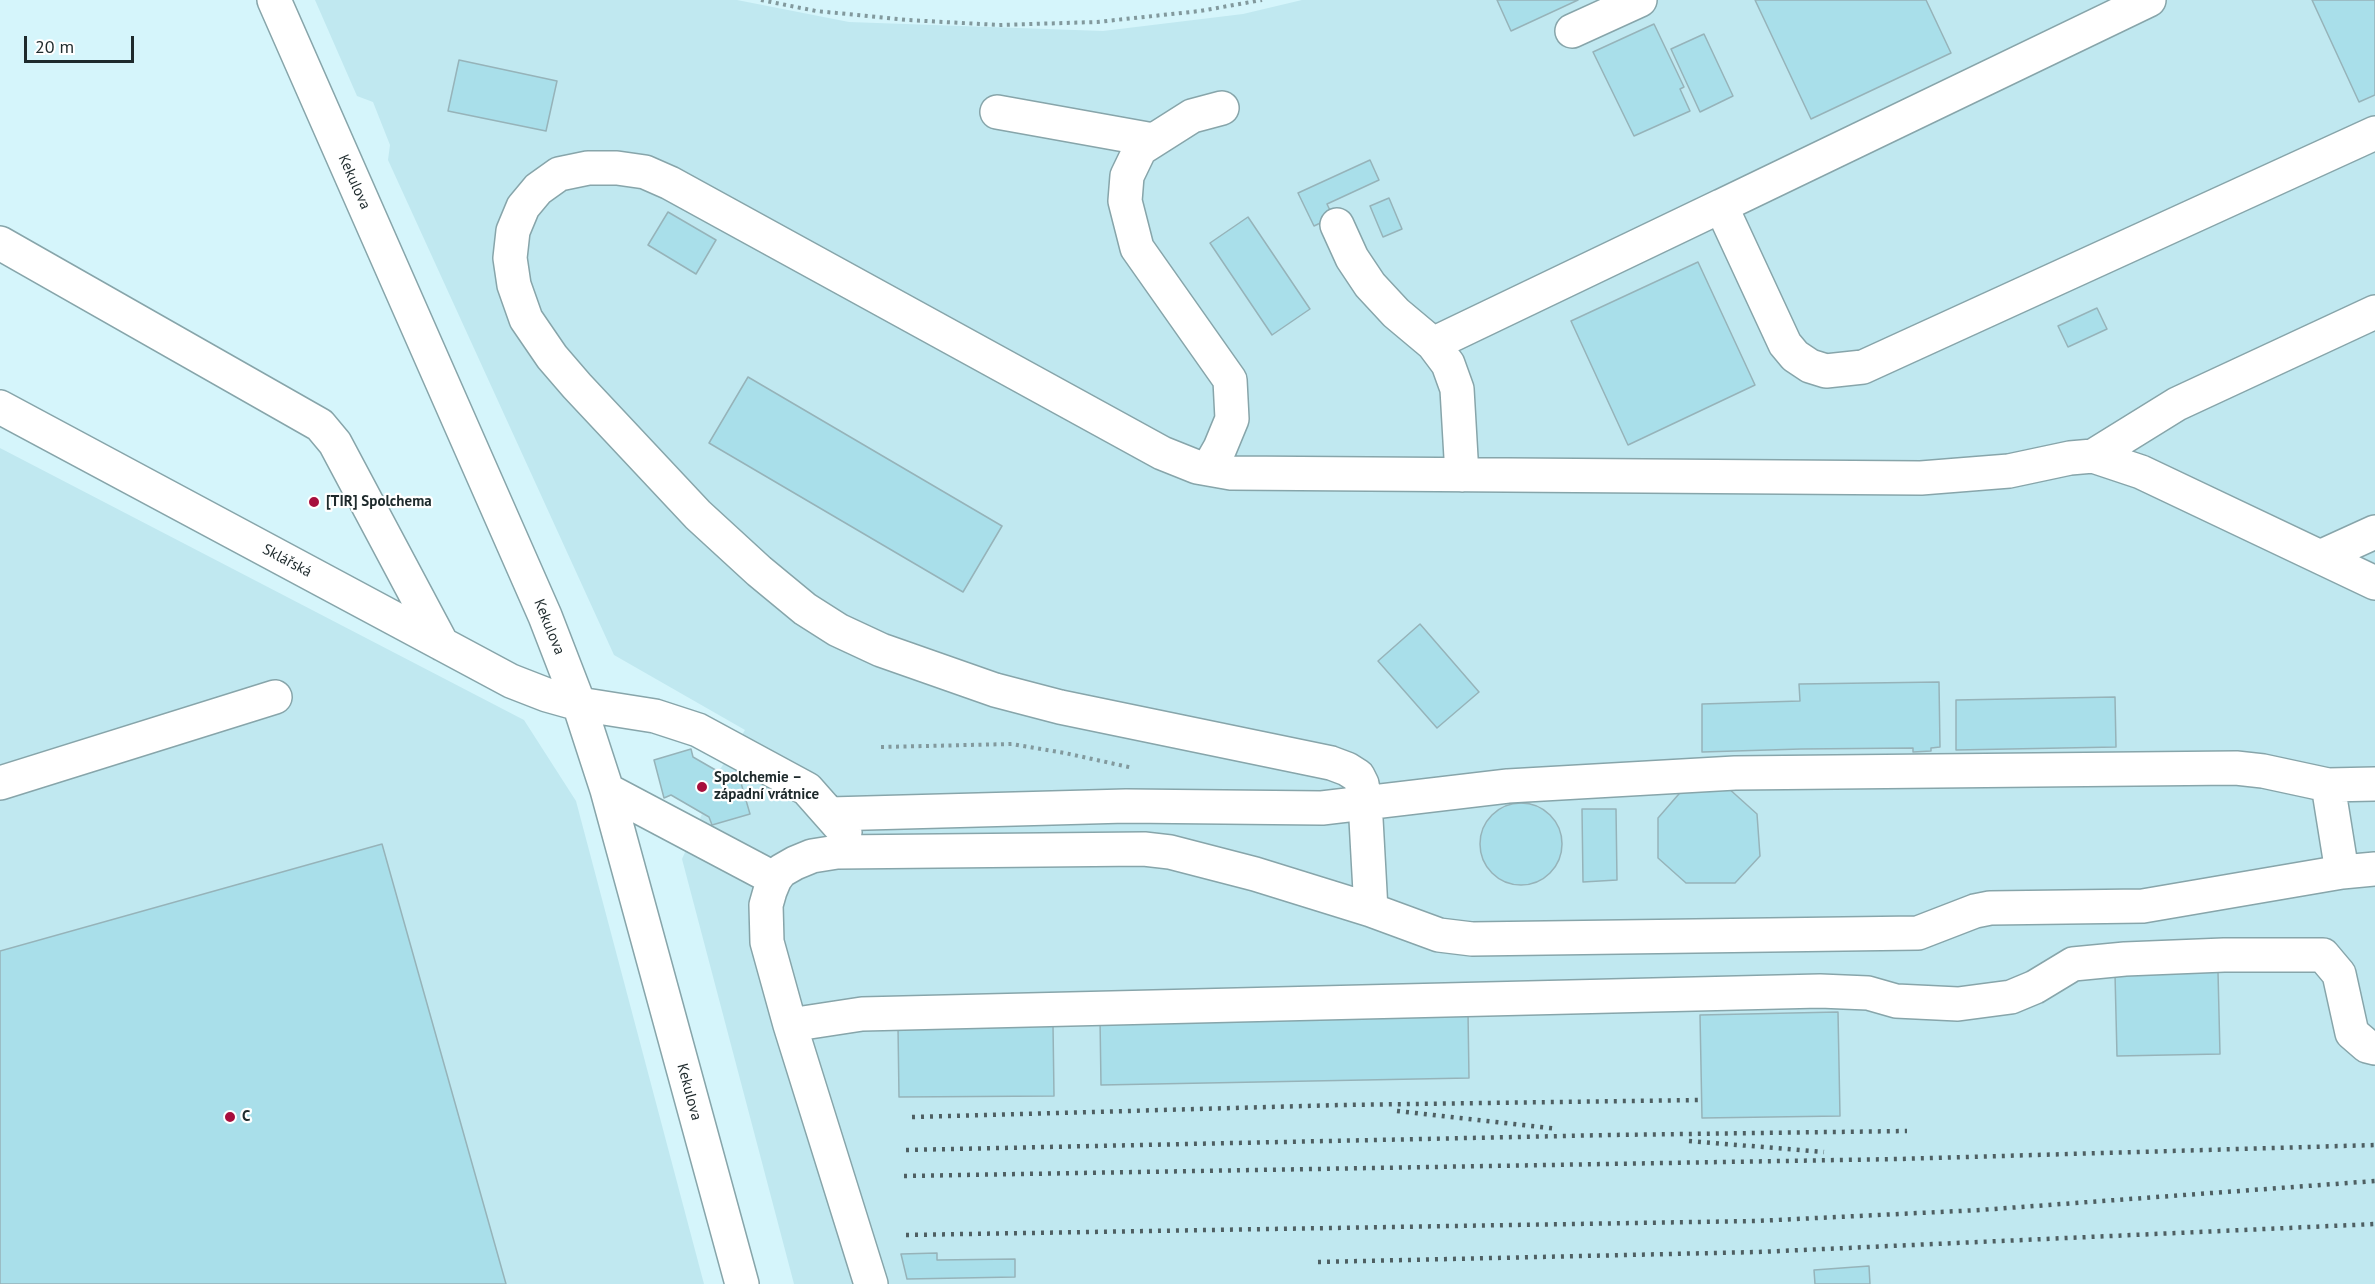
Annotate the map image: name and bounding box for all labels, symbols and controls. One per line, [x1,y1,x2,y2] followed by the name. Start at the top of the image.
[27,24,136,62] scale bar
[35,35,74,58] text: 20 m
[334,152,374,212] street label: Kekulova
[326,493,432,511] place label: [TIR] Spolchema
[307,495,321,509] marker: [TIR] Spolchema
[259,541,315,581] street label: Sklářská
[530,597,568,657] street label: Kekulova
[714,769,819,804] place label: Spolchemie – západní vrátnice
[695,780,709,794] marker: Spolchemie – západní vrátnice
[673,1062,705,1122] street label: Kekulova
[242,1108,250,1126] place label: C
[223,1110,237,1124] marker: C

